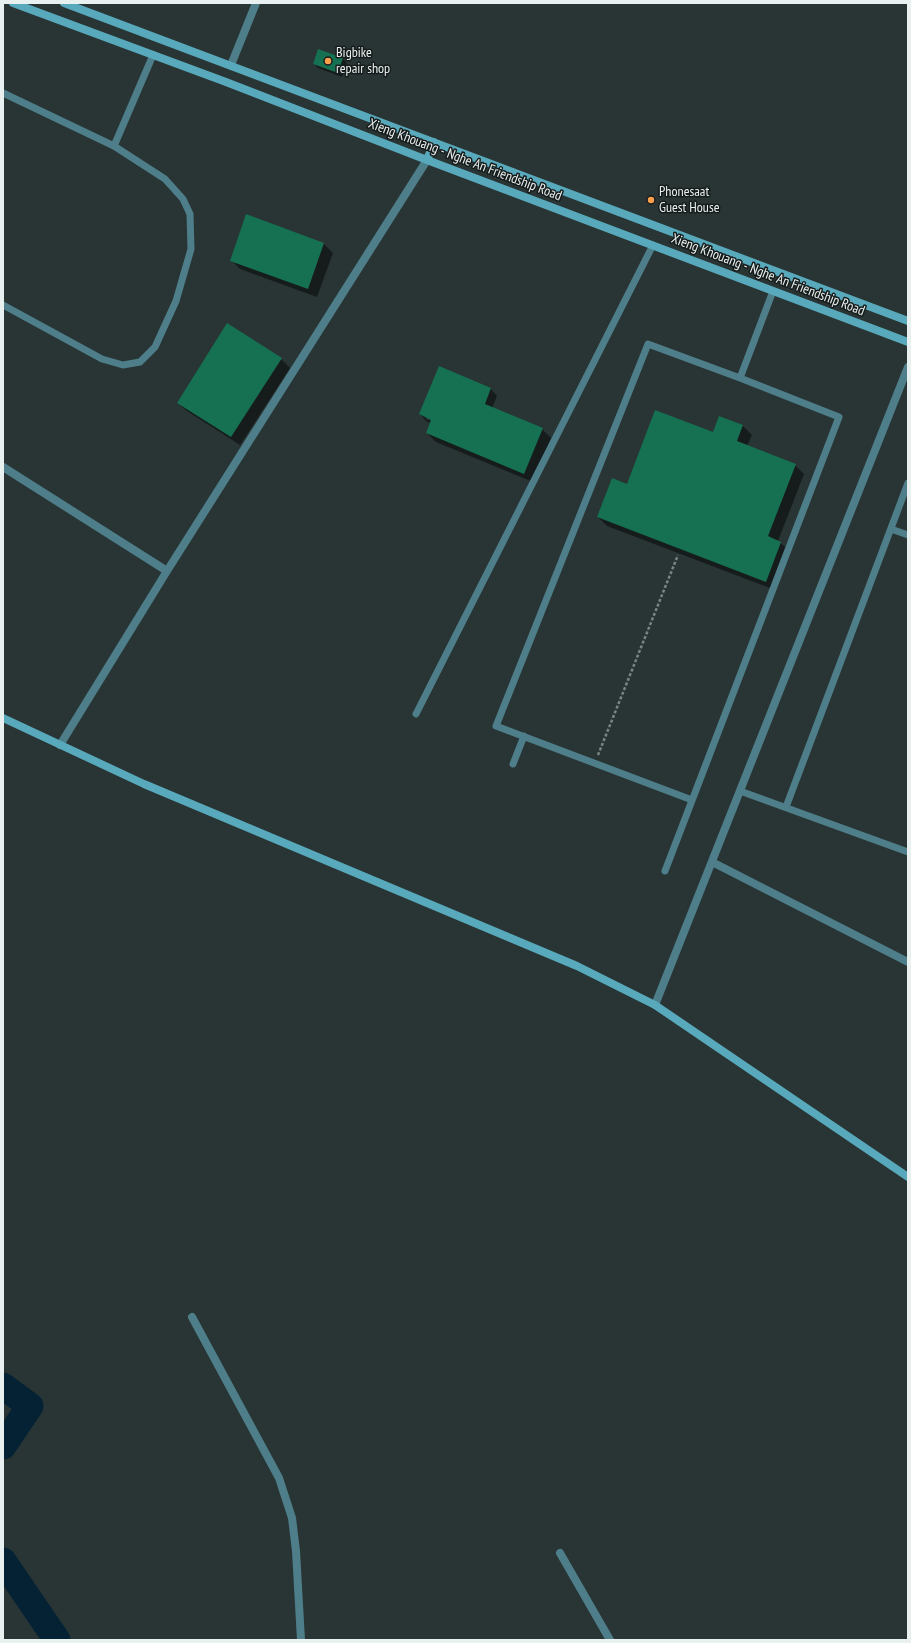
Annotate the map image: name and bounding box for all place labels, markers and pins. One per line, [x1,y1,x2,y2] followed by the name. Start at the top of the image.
[336,45,390,78] place label: Bigbike repair shop
[323,56,333,66] marker: Bigbike repair shop
[659,184,719,216] place label: Phonesaat Guest House
[646,195,656,205] marker: Phonesaat Guest House

